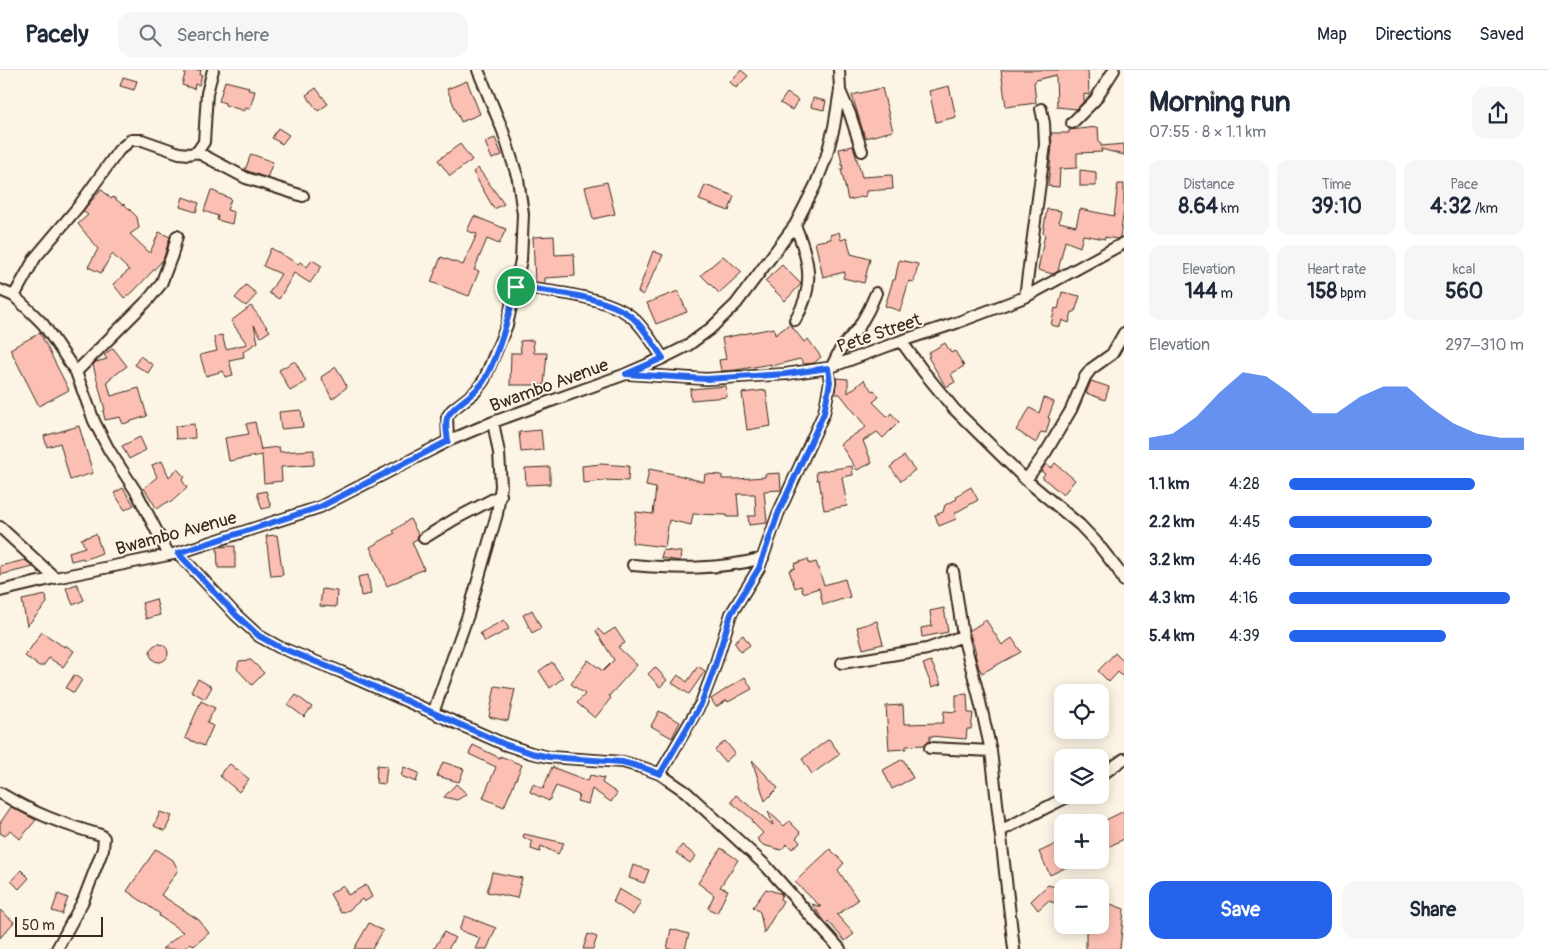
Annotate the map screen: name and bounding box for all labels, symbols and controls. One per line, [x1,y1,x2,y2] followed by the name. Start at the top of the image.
[118,12,468,57] search box
[25,20,88,49] text: Pacely
[136,21,164,49] icon: search
[176,23,269,47] text: Search here
[1317,23,1347,46] text: Map
[1375,23,1451,46] text: Directions
[1479,23,1524,46] text: Saved
[1149,85,1291,120] text: Morning run
[1472,87,1524,139] button: share
[1149,122,1266,142] text: 07:55 · 8 × 1.1 km
[1183,176,1234,193] text: Distance
[1322,176,1351,193] text: Time
[1450,176,1478,193] text: Pace
[1178,193,1218,220] text: 8.64
[1311,193,1362,220] text: 39:10
[1430,193,1472,220] text: 4:32
[1218,200,1239,217] text: km
[1472,200,1498,217] text: /km
[1182,261,1236,278] text: Elevation
[1307,261,1366,278] text: Heart rate
[1453,261,1476,278] text: kcal
[495,266,537,308] pin
[502,273,530,301] icon: arrive
[1185,278,1217,305] text: 144
[1307,278,1337,305] text: 158
[1445,278,1483,305] text: 560
[1217,285,1233,302] text: m
[1337,285,1366,302] text: bpm
[834,308,925,359] street label: Pete Street
[1149,335,1210,355] text: Elevation
[1445,335,1524,355] text: 297–310 m
[487,353,612,418] street label: Bwambo Avenue
[1149,474,1189,494] text: 1.1 km
[1229,474,1260,494] text: 4:28
[113,506,239,561] street label: Bwambo Avenue
[1149,512,1195,532] text: 2.2 km
[1229,512,1261,532] text: 4:45
[1149,550,1195,570] text: 3.2 km
[1229,550,1261,570] text: 4:46
[1149,588,1195,608] text: 4.3 km
[1229,588,1258,608] text: 4:16
[1149,626,1195,646] text: 5.4 km
[1229,626,1260,646] text: 4:39
[1054,684,1109,934] map controls
[1054,684,1109,739] button: locate
[1054,749,1109,804] button: layers
[1054,814,1109,869] button: +
[1054,879,1109,934] button: −
[1149,881,1332,939] button: Save
[1342,881,1524,939] button: Share
[15,914,102,937] scale bar
[22,917,55,934] text: 50 m

